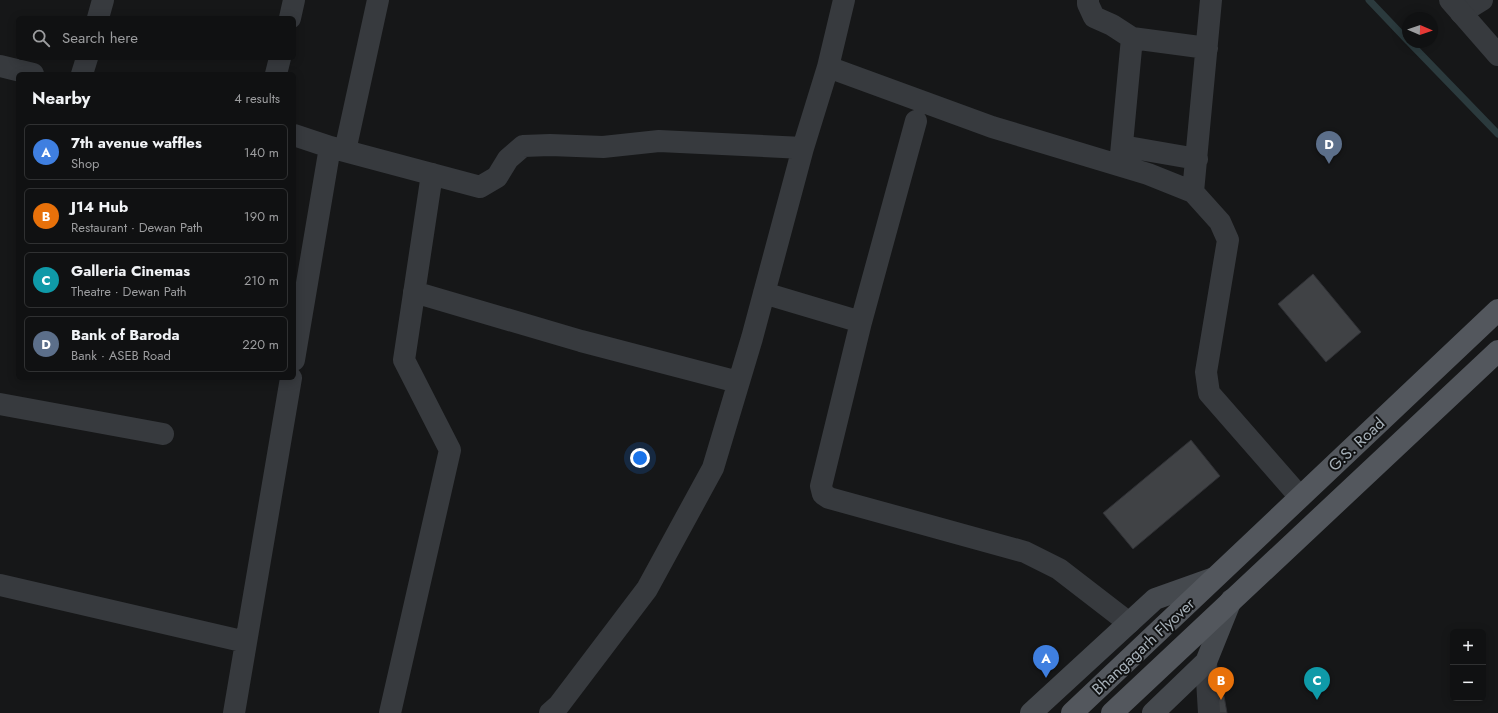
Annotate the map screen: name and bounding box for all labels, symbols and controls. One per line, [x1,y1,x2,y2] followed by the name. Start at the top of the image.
[1402,12,1438,48] north arrow
[16,16,296,60] search box
[30,27,52,49] icon: search
[62,27,138,49] text: Search here
[32,86,90,110] text: Nearby
[234,89,280,108] text: 4 results
[1316,131,1342,164] pin: D
[71,132,202,154] text: 7th avenue waffles
[41,143,51,162] text: A
[244,143,279,162] text: 140 m
[71,154,99,173] text: Shop
[71,196,128,218] text: J14 Hub
[42,207,50,226] text: B
[244,207,279,226] text: 190 m
[71,218,203,237] text: Restaurant · Dewan Path
[71,260,190,282] text: Galleria Cinemas
[41,271,51,290] text: C
[244,271,279,290] text: 210 m
[71,282,187,301] text: Theatre · Dewan Path
[71,324,180,346] text: Bank of Baroda
[41,335,51,354] text: D
[242,335,279,354] text: 220 m
[71,346,171,365] text: Bank · ASEB Road
[1323,412,1390,477] street label: G.S. Road
[630,448,650,468] your location
[1087,592,1200,700] street label: Bhangagarh Flyover
[1450,629,1486,701] map controls
[1450,629,1486,665] button: +
[1033,645,1059,678] pin: A
[1450,665,1486,701] button: −
[1208,667,1234,700] pin: B
[1304,667,1330,700] pin: C

